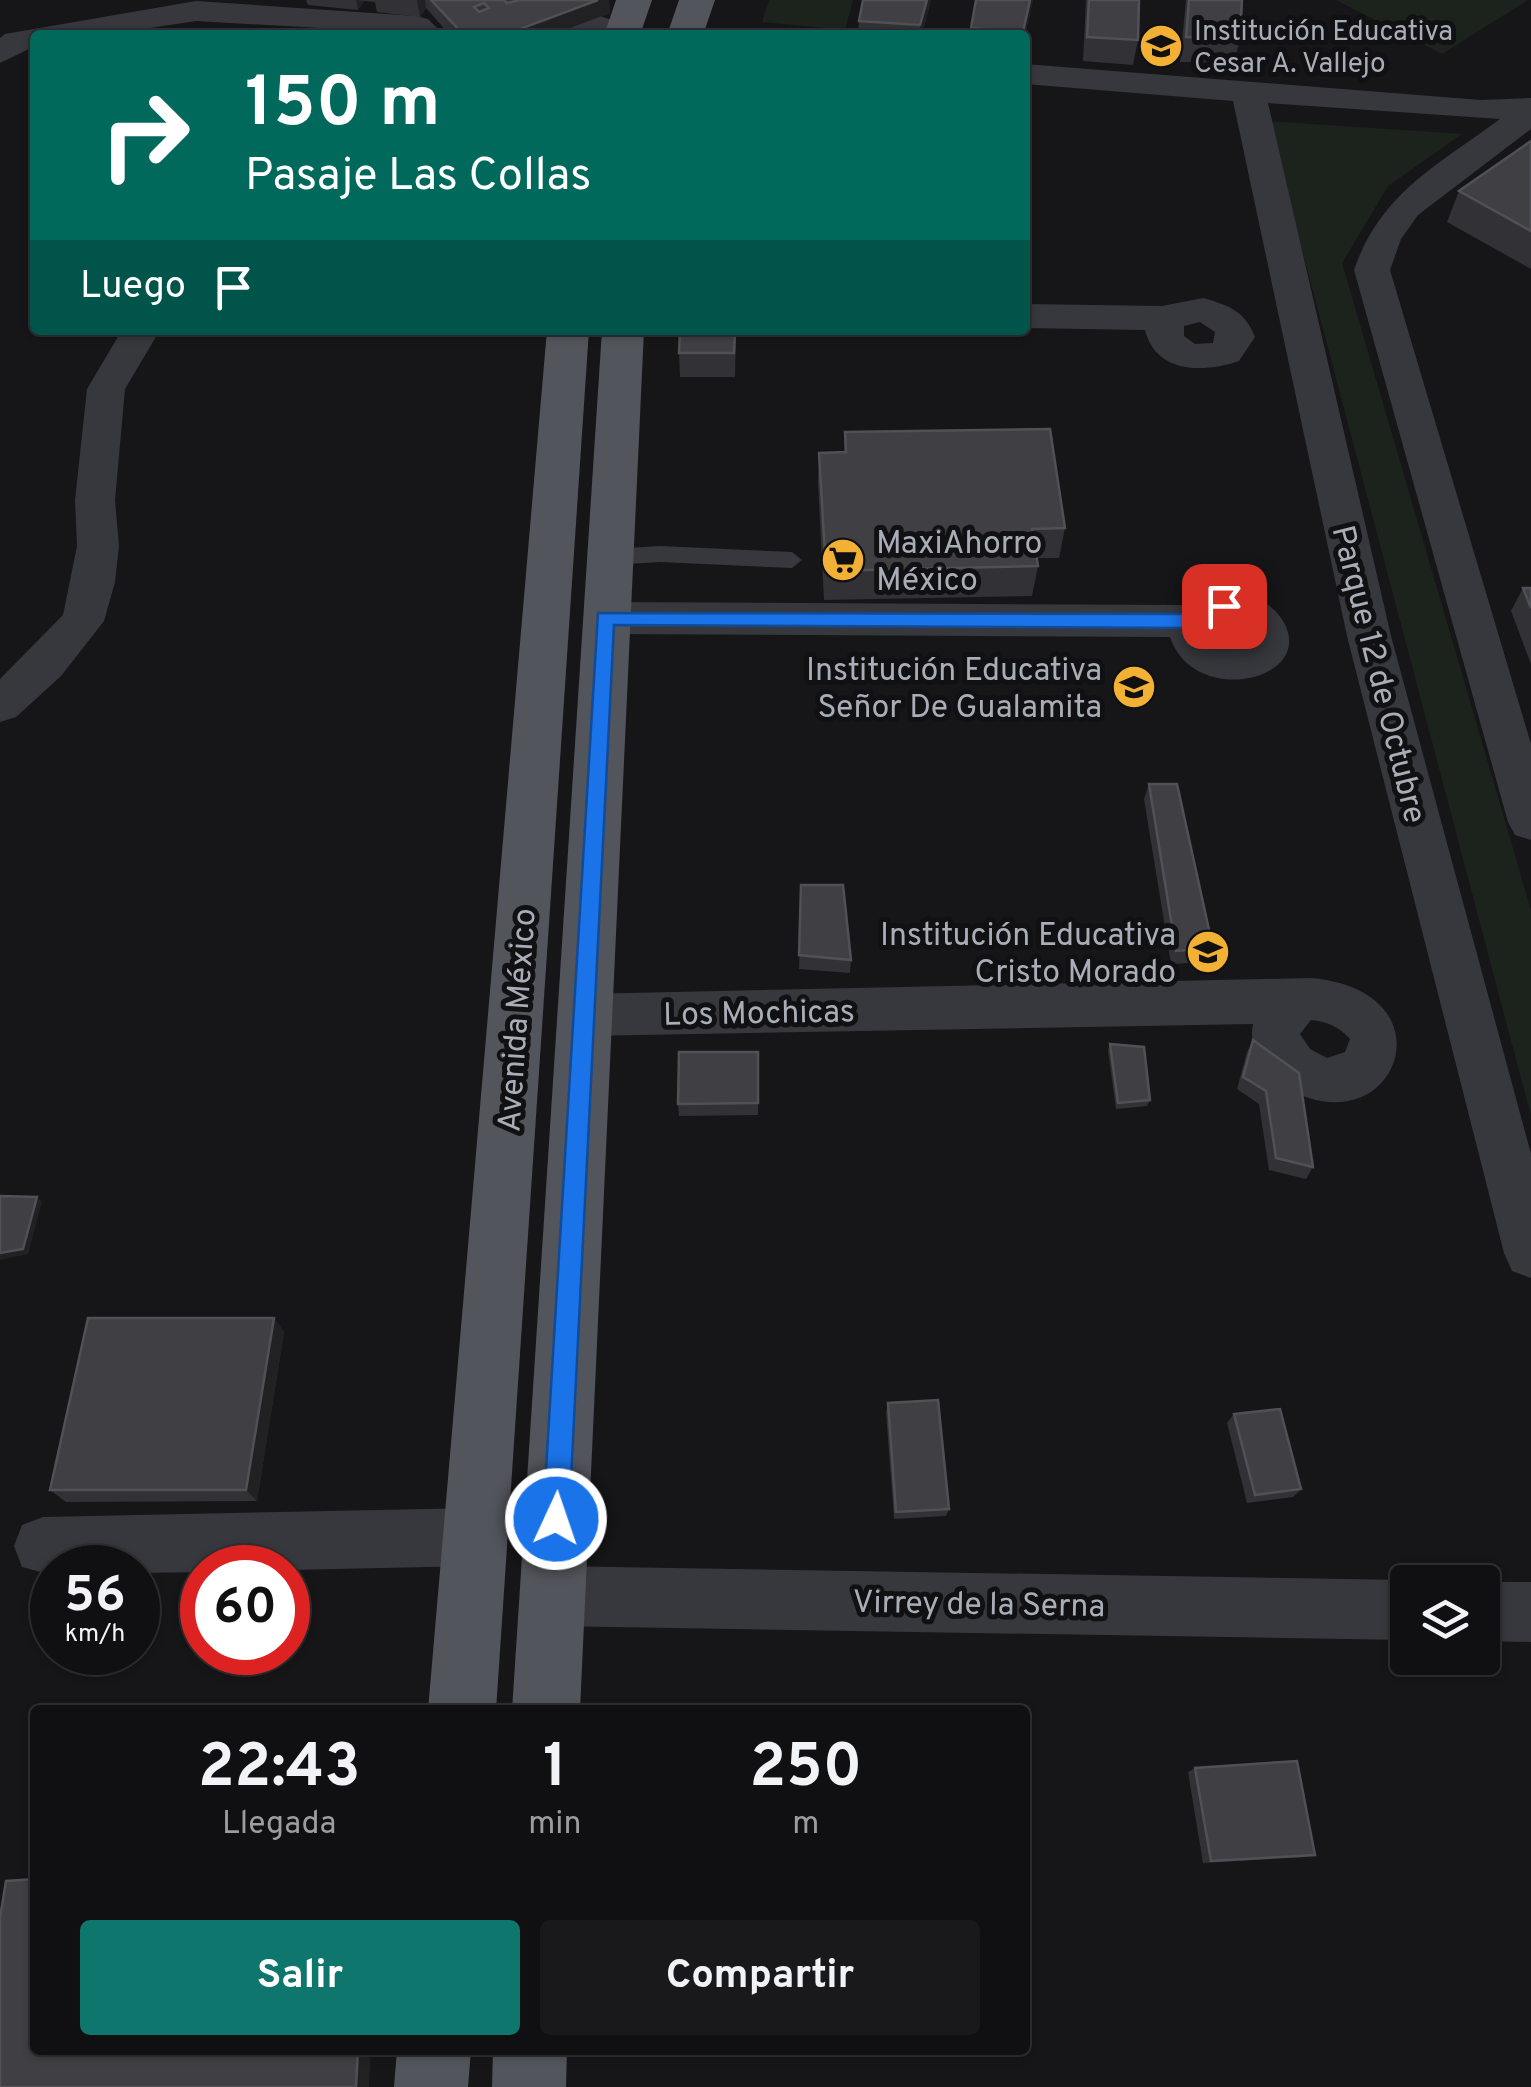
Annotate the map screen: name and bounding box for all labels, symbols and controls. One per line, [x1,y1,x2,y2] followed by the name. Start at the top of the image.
[1194,15,1453,83] place label: Institución Educativa Cesar A. Vallejo
[1138,23,1184,69] school or university icon: Institución Educativa Cesar A. Vallejo
[245,62,440,151] text: 150 m
[80,70,210,200] icon: right
[245,149,591,206] text: Pasaje Las Collas
[206,260,261,315] icon: arrive
[80,263,186,312] text: Luego
[1321,522,1433,828] street label: Parque 12 de Octubre
[876,525,1042,602] place label: MaxiAhorro México
[820,537,866,583] supermarket icon: MaxiAhorro México
[1182,564,1267,649] pin
[1197,579,1252,634] icon: arrive
[806,652,1102,729] place label: Institución Educativa Señor De Gualamita
[1111,664,1157,710] school or university icon: Institución Educativa Señor De Gualamita
[491,907,547,1133] street label: Avenida México
[880,917,1176,994] place label: Institución Educativa Cristo Morado
[1185,929,1231,975] school or university icon: Institución Educativa Cristo Morado
[663,993,855,1037] street label: Los Mochicas
[504,1467,608,1571] position arrow
[180,1545,310,1675] speed limit sign: 60
[1390,1565,1500,1675] map controls
[1390,1565,1500,1675] button: layers
[64,1566,126,1629] text: 56
[852,1584,1106,1628] street label: Virrey de la Serna
[65,1619,125,1651] text: km/h
[198,1732,360,1808] text: 22:43
[543,1732,567,1808] text: 1
[749,1732,862,1808] text: 250
[222,1805,336,1845] text: Llegada
[528,1805,582,1845] text: min
[792,1805,819,1845] text: m
[80,1920,520,2035] button: Salir
[540,1920,980,2035] button: Compartir

